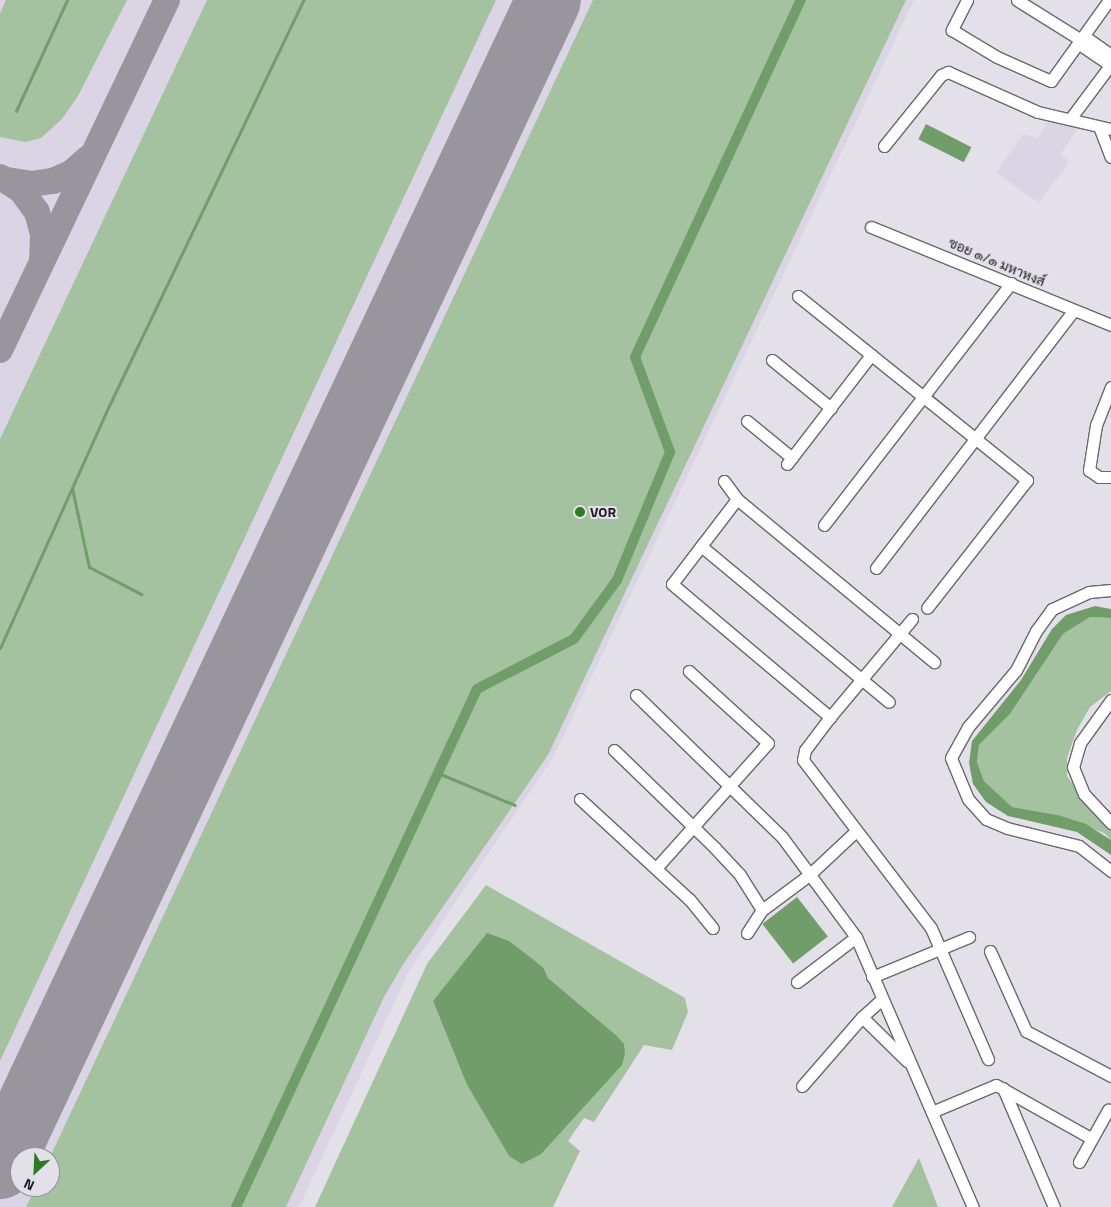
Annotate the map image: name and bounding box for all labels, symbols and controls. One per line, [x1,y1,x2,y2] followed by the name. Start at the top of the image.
[946,234,1048,290] street label: ซอย ๑/๑ มหาหงส์
[590,504,616,520] place label: VOR
[574,506,586,518] marker: VOR
[10,1147,60,1197] north arrow
[20,1174,38,1197] text: N

